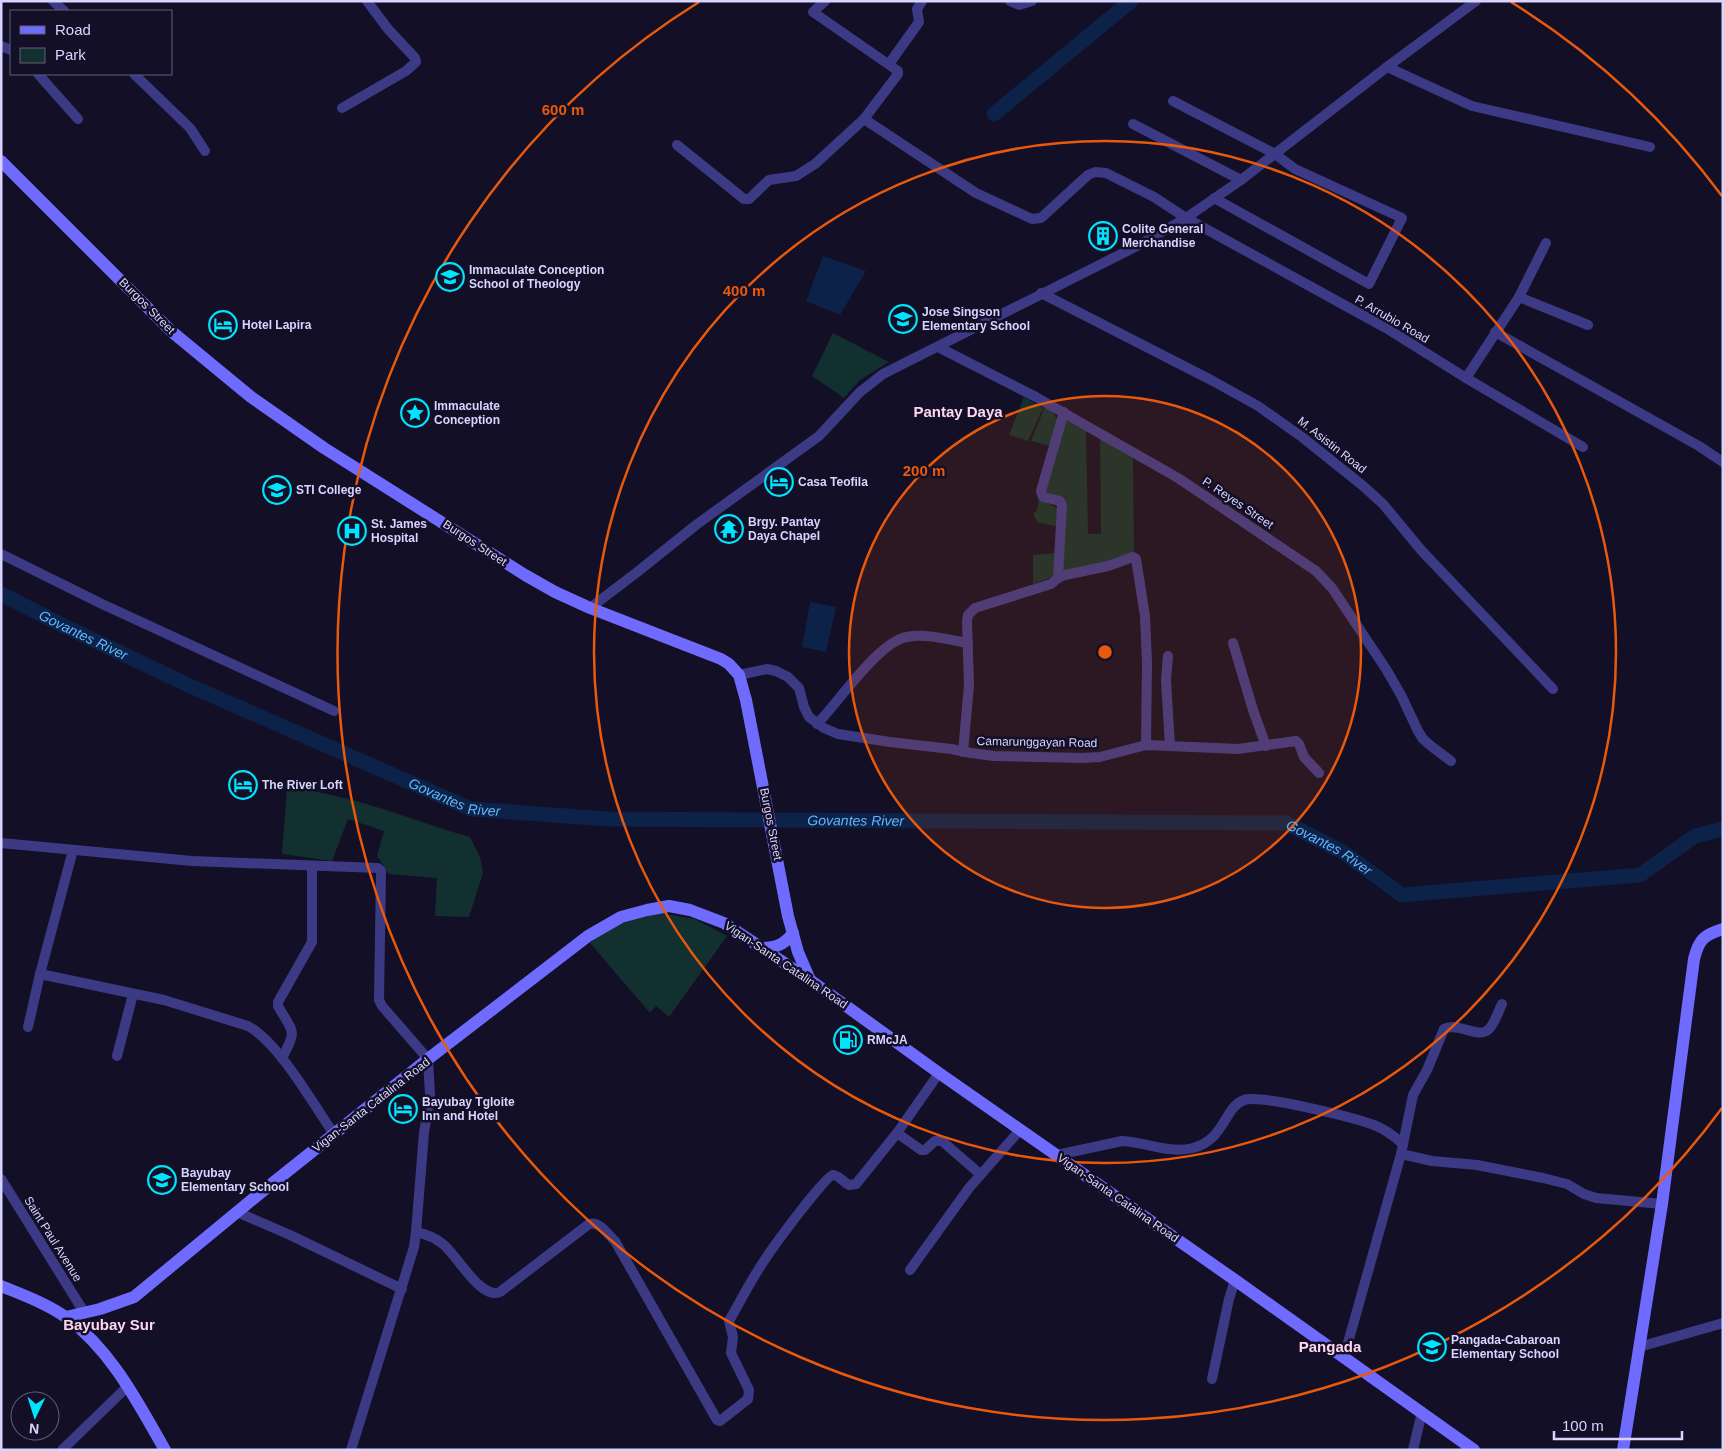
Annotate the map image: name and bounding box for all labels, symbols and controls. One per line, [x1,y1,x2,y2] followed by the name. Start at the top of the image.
[10,10,172,75] legend
[55,21,91,38] text: Road
[55,46,86,63] text: Park
[542,101,584,118] text: 600 m
[1088,221,1118,251] building icon: Colite General Merchandise
[1122,222,1203,250] place label: Colite General Merchandise
[435,262,465,292] school or university icon: Immaculate Conception School of Theology
[469,263,604,291] place label: Immaculate Conception School of Theology
[116,275,178,337] street label: Burgos Street
[723,282,765,299] text: 400 m
[1352,292,1432,346] street label: P. Arrubio Road
[888,304,918,334] school or university icon: Jose Singson Elementary School
[922,305,1030,333] place label: Jose Singson Elementary School
[208,310,238,340] hotel icon: Hotel Lapira
[242,318,312,332] place label: Hotel Lapira
[400,398,430,428] place icon: Immaculate Conception
[434,399,500,427] place label: Immaculate Conception
[913,403,1003,420] district label: Pantay Daya
[1295,414,1369,476] street label: M. Asistin Road
[903,462,945,479] text: 200 m
[764,467,794,497] hotel icon: Casa Teofila
[1200,474,1277,532] street label: P. Reyes Street
[262,475,292,505] school or university icon: STI College
[798,475,868,489] place label: Casa Teofila
[296,483,362,497] place label: STI College
[714,514,744,544] temple icon: Brgy. Pantay Daya Chapel
[748,515,821,543] place label: Brgy. Pantay Daya Chapel
[337,516,367,546] hospital icon: St. James Hospital
[371,517,427,545] place label: St. James Hospital
[440,517,510,569] street label: Burgos Street
[36,607,132,664] water label: Govantes River
[1096,643,1114,661] centre of rings
[977,734,1097,750] street label: Camarunggayan Road
[228,770,258,800] hotel icon: The River Loft
[406,775,502,819] water label: Govantes River
[262,778,343,792] place label: The River Loft
[757,787,785,862] street label: Burgos Street
[807,812,905,829] water label: Govantes River
[1284,816,1376,879] water label: Govantes River
[722,919,850,1011] street label: Vigan-Santa Catalina Road
[833,1025,863,1055] fuel station icon: RMcJA
[867,1033,908,1047] place label: RMcJA
[309,1055,433,1155] street label: Vigan-Santa Catalina Road
[388,1094,418,1124] hotel icon: Bayubay Tgloite Inn and Hotel
[422,1095,515,1123] place label: Bayubay Tgloite Inn and Hotel
[1055,1151,1181,1245] street label: Vigan-Santa Catalina Road
[147,1165,177,1195] school or university icon: Bayubay Elementary School
[181,1166,289,1194] place label: Bayubay Elementary School
[21,1194,85,1284] street label: Saint Paul Avenue
[63,1316,155,1333] district label: Bayubay Sur
[1417,1332,1447,1362] school or university icon: Pangada-Cabaroan Elementary School
[1451,1333,1560,1361] place label: Pangada-Cabaroan Elementary School
[1299,1338,1362,1355] district label: Pangada
[10,1391,60,1441] north arrow
[1554,1408,1682,1440] scale bar
[1562,1417,1604,1434] text: 100 m
[28,1421,40,1437] text: N

